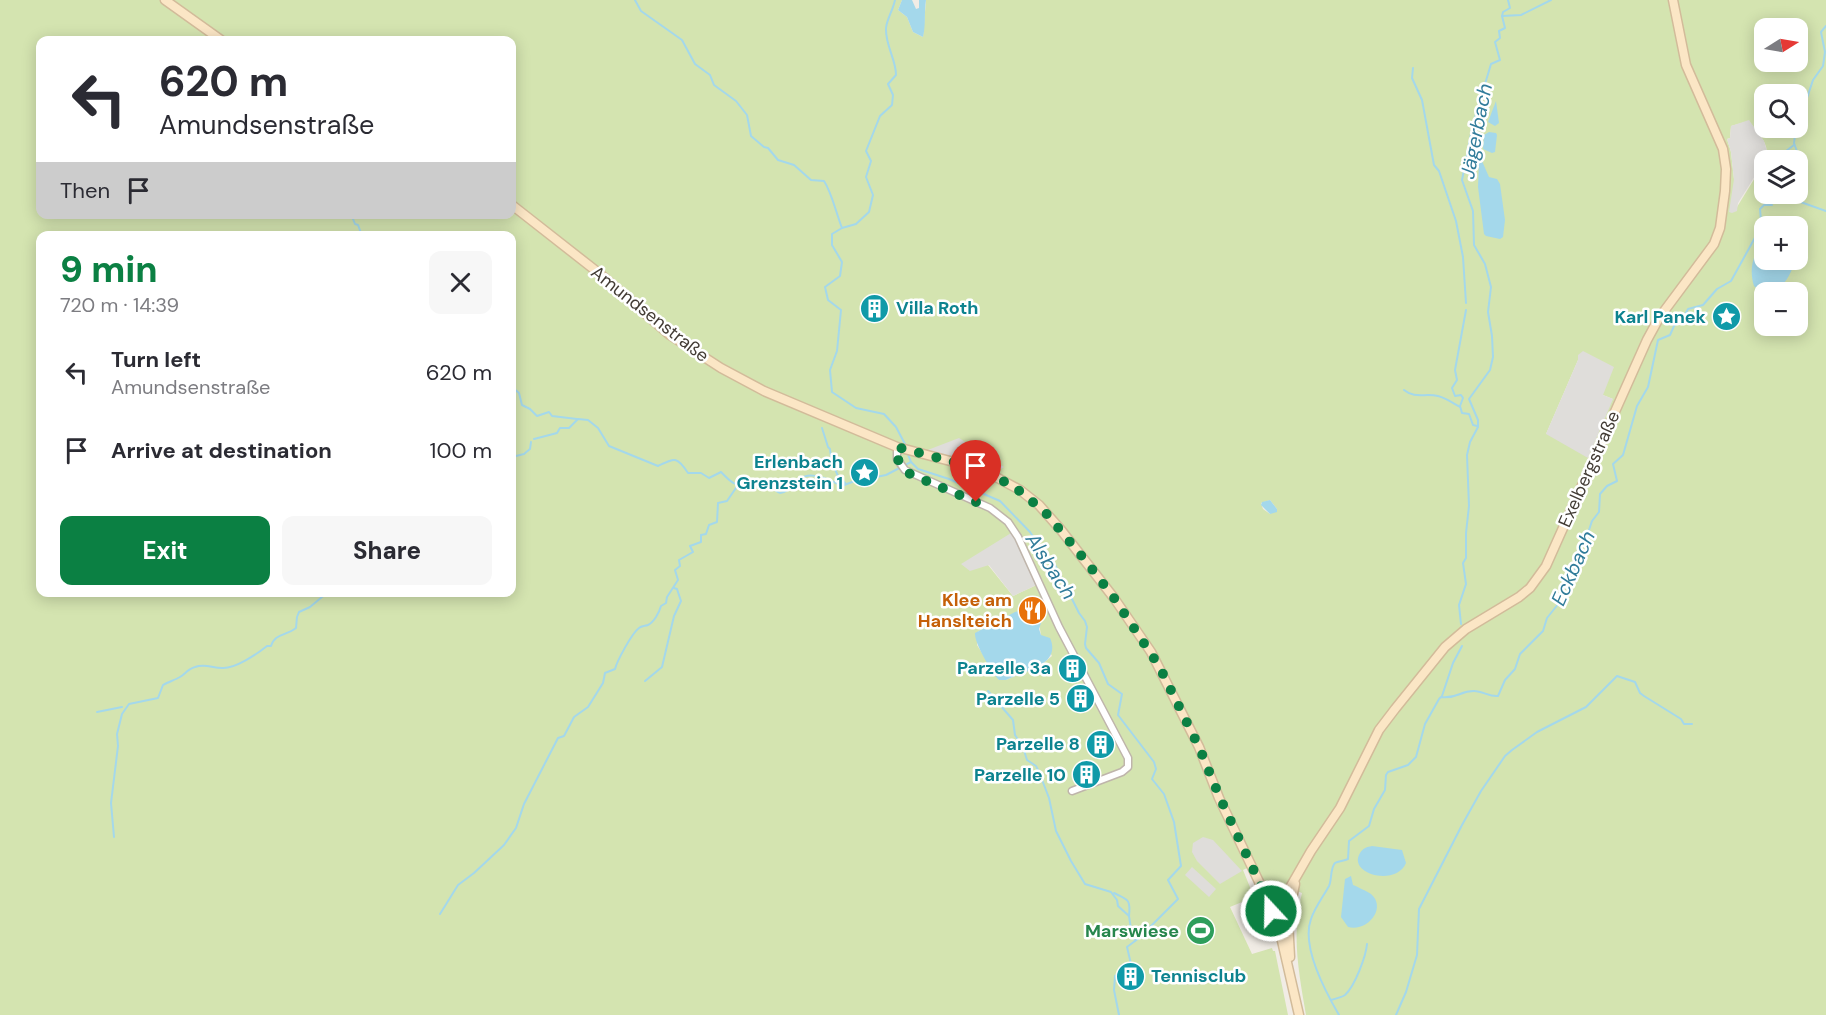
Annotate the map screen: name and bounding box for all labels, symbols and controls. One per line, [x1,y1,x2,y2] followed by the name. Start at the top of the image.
[1754,18,1808,72] north arrow
[1754,18,1808,336] map controls
[159,54,288,109] text: 620 m
[60,60,138,138] icon: left
[1454,81,1498,181] water label: Jägerbach
[1754,84,1808,138] button: search
[159,107,374,142] text: Amundsenstraße
[1754,150,1808,204] button: layers
[122,174,155,207] icon: arrive
[60,176,110,205] text: Then
[1754,216,1808,270] button: +
[60,246,158,293] text: 9 min
[429,251,492,314] button: close
[586,260,714,368] street label: Amundsenstraße
[1754,282,1808,336] button: −
[60,292,179,318] text: 720 m · 14:39
[859,292,891,324] building icon: Villa Roth
[896,296,978,320] place label: Villa Roth
[1711,301,1743,333] place icon: Karl Panek
[1615,305,1707,329] place label: Karl Panek
[111,345,201,374] text: Turn left
[60,356,93,389] icon: left
[426,358,492,387] text: 620 m
[111,374,270,400] text: Amundsenstraße
[1553,407,1625,531] street label: Exelbergstraße
[60,434,93,467] icon: arrive
[111,436,332,465] text: Arrive at destination
[430,436,492,465] text: 100 m
[950,440,1001,502] pin
[959,449,992,482] icon: arrive
[736,450,843,495] place label: Erlenbach Grenzstein 1
[848,456,880,488] place icon: Erlenbach Grenzstein 1
[60,516,270,585] button: Exit
[282,516,492,585] button: Share
[1019,527,1082,604] water label: Alsbach
[1545,527,1601,609] water label: Eckbach
[918,588,1012,633] place label: Klee am Hanslteich
[1017,594,1049,626] restaurant icon: Klee am Hanslteich
[1056,652,1088,684] building icon: Parzelle 3a
[957,656,1051,680] place label: Parzelle 3a
[1065,683,1097,715] building icon: Parzelle 5
[976,687,1060,711] place label: Parzelle 5
[1085,728,1117,760] building icon: Parzelle 8
[996,732,1080,756] place label: Parzelle 8
[1071,759,1103,791] building icon: Parzelle 10
[974,763,1066,787] place label: Parzelle 10
[1239,879,1303,943] position arrow
[1184,915,1216,947] sports icon: Marswiese
[1085,919,1179,943] place label: Marswiese
[1114,960,1146,992] building icon: Tennisclub
[1151,964,1246,988] place label: Tennisclub

